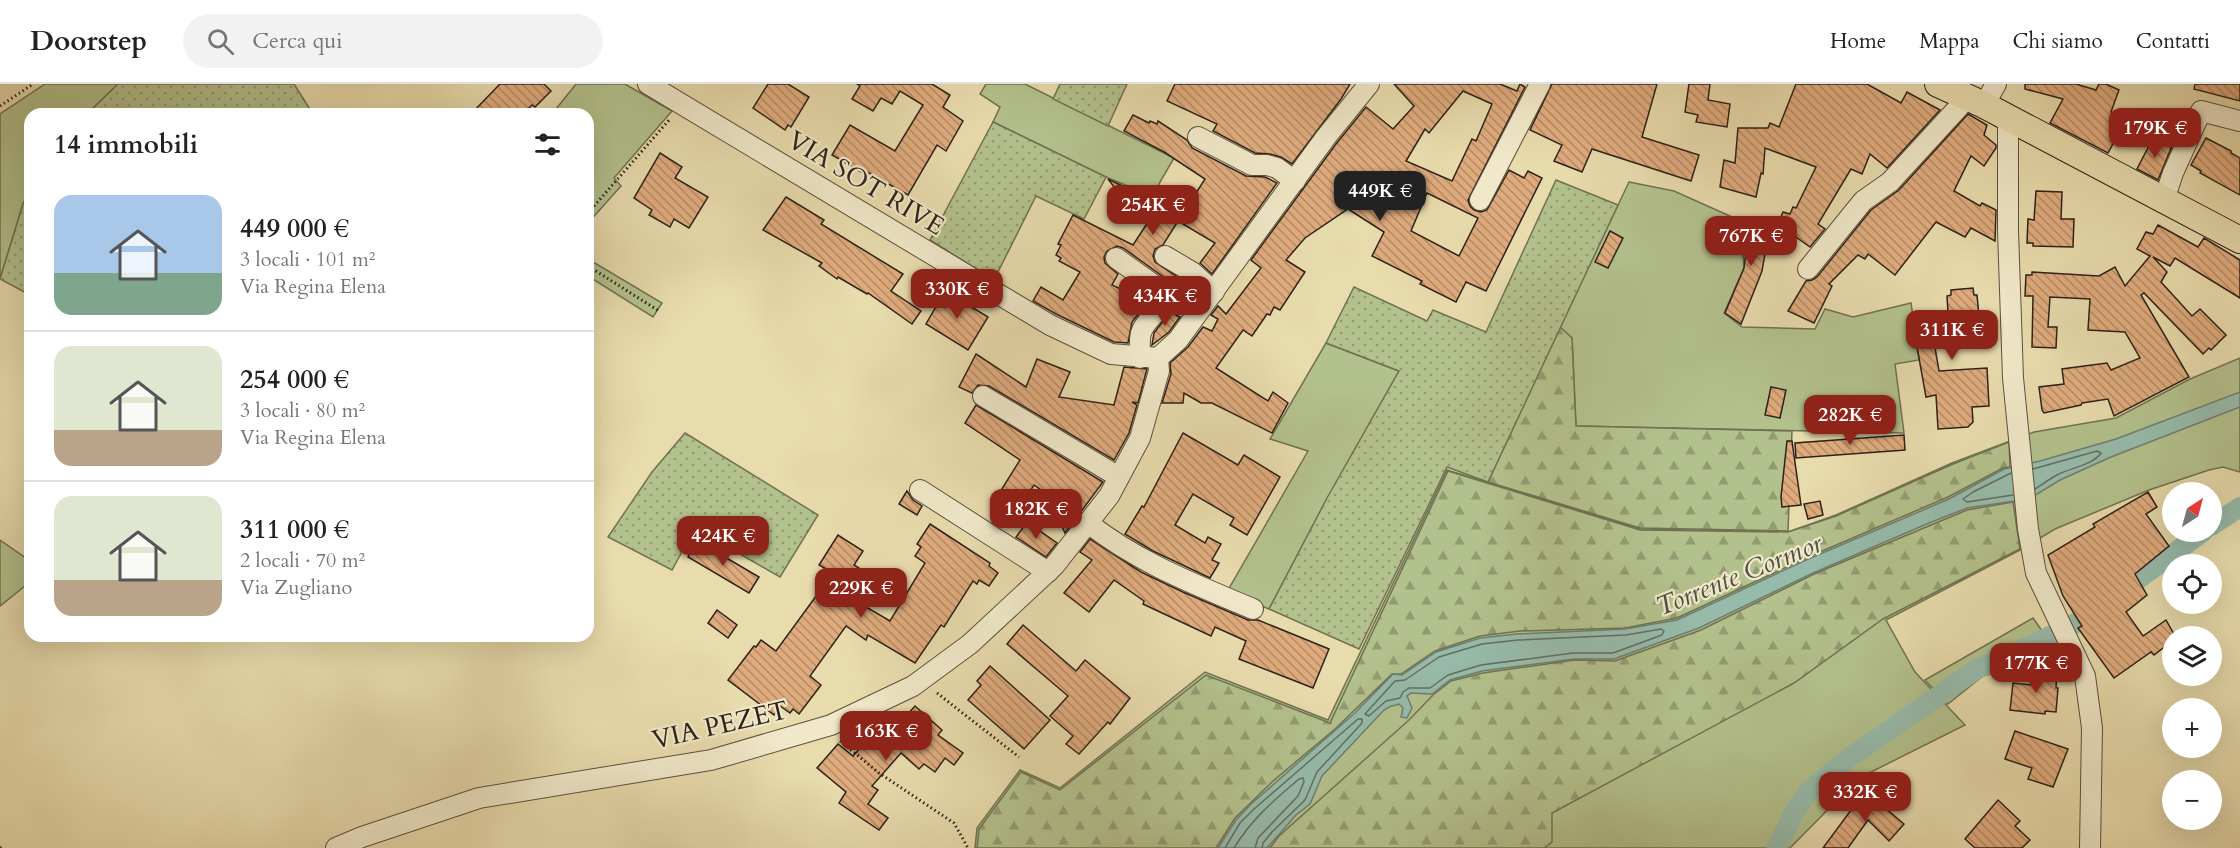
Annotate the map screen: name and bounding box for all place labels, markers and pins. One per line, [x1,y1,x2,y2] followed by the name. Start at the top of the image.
[2106,108,2204,159] pin: 179K €
[1331,171,1429,222] pin: 449K €
[1104,185,1202,236] pin: 254K €
[1702,216,1800,267] pin: 767K €
[908,269,1006,320] pin: 330K €
[1116,276,1214,327] pin: 434K €
[1903,310,2001,361] pin: 311K €
[1801,395,1899,446] pin: 282K €
[987,489,1085,540] pin: 182K €
[674,516,772,567] pin: 424K €
[812,568,910,619] pin: 229K €
[1987,643,2085,694] pin: 177K €
[837,711,935,762] pin: 163K €
[1816,772,1914,823] pin: 332K €

